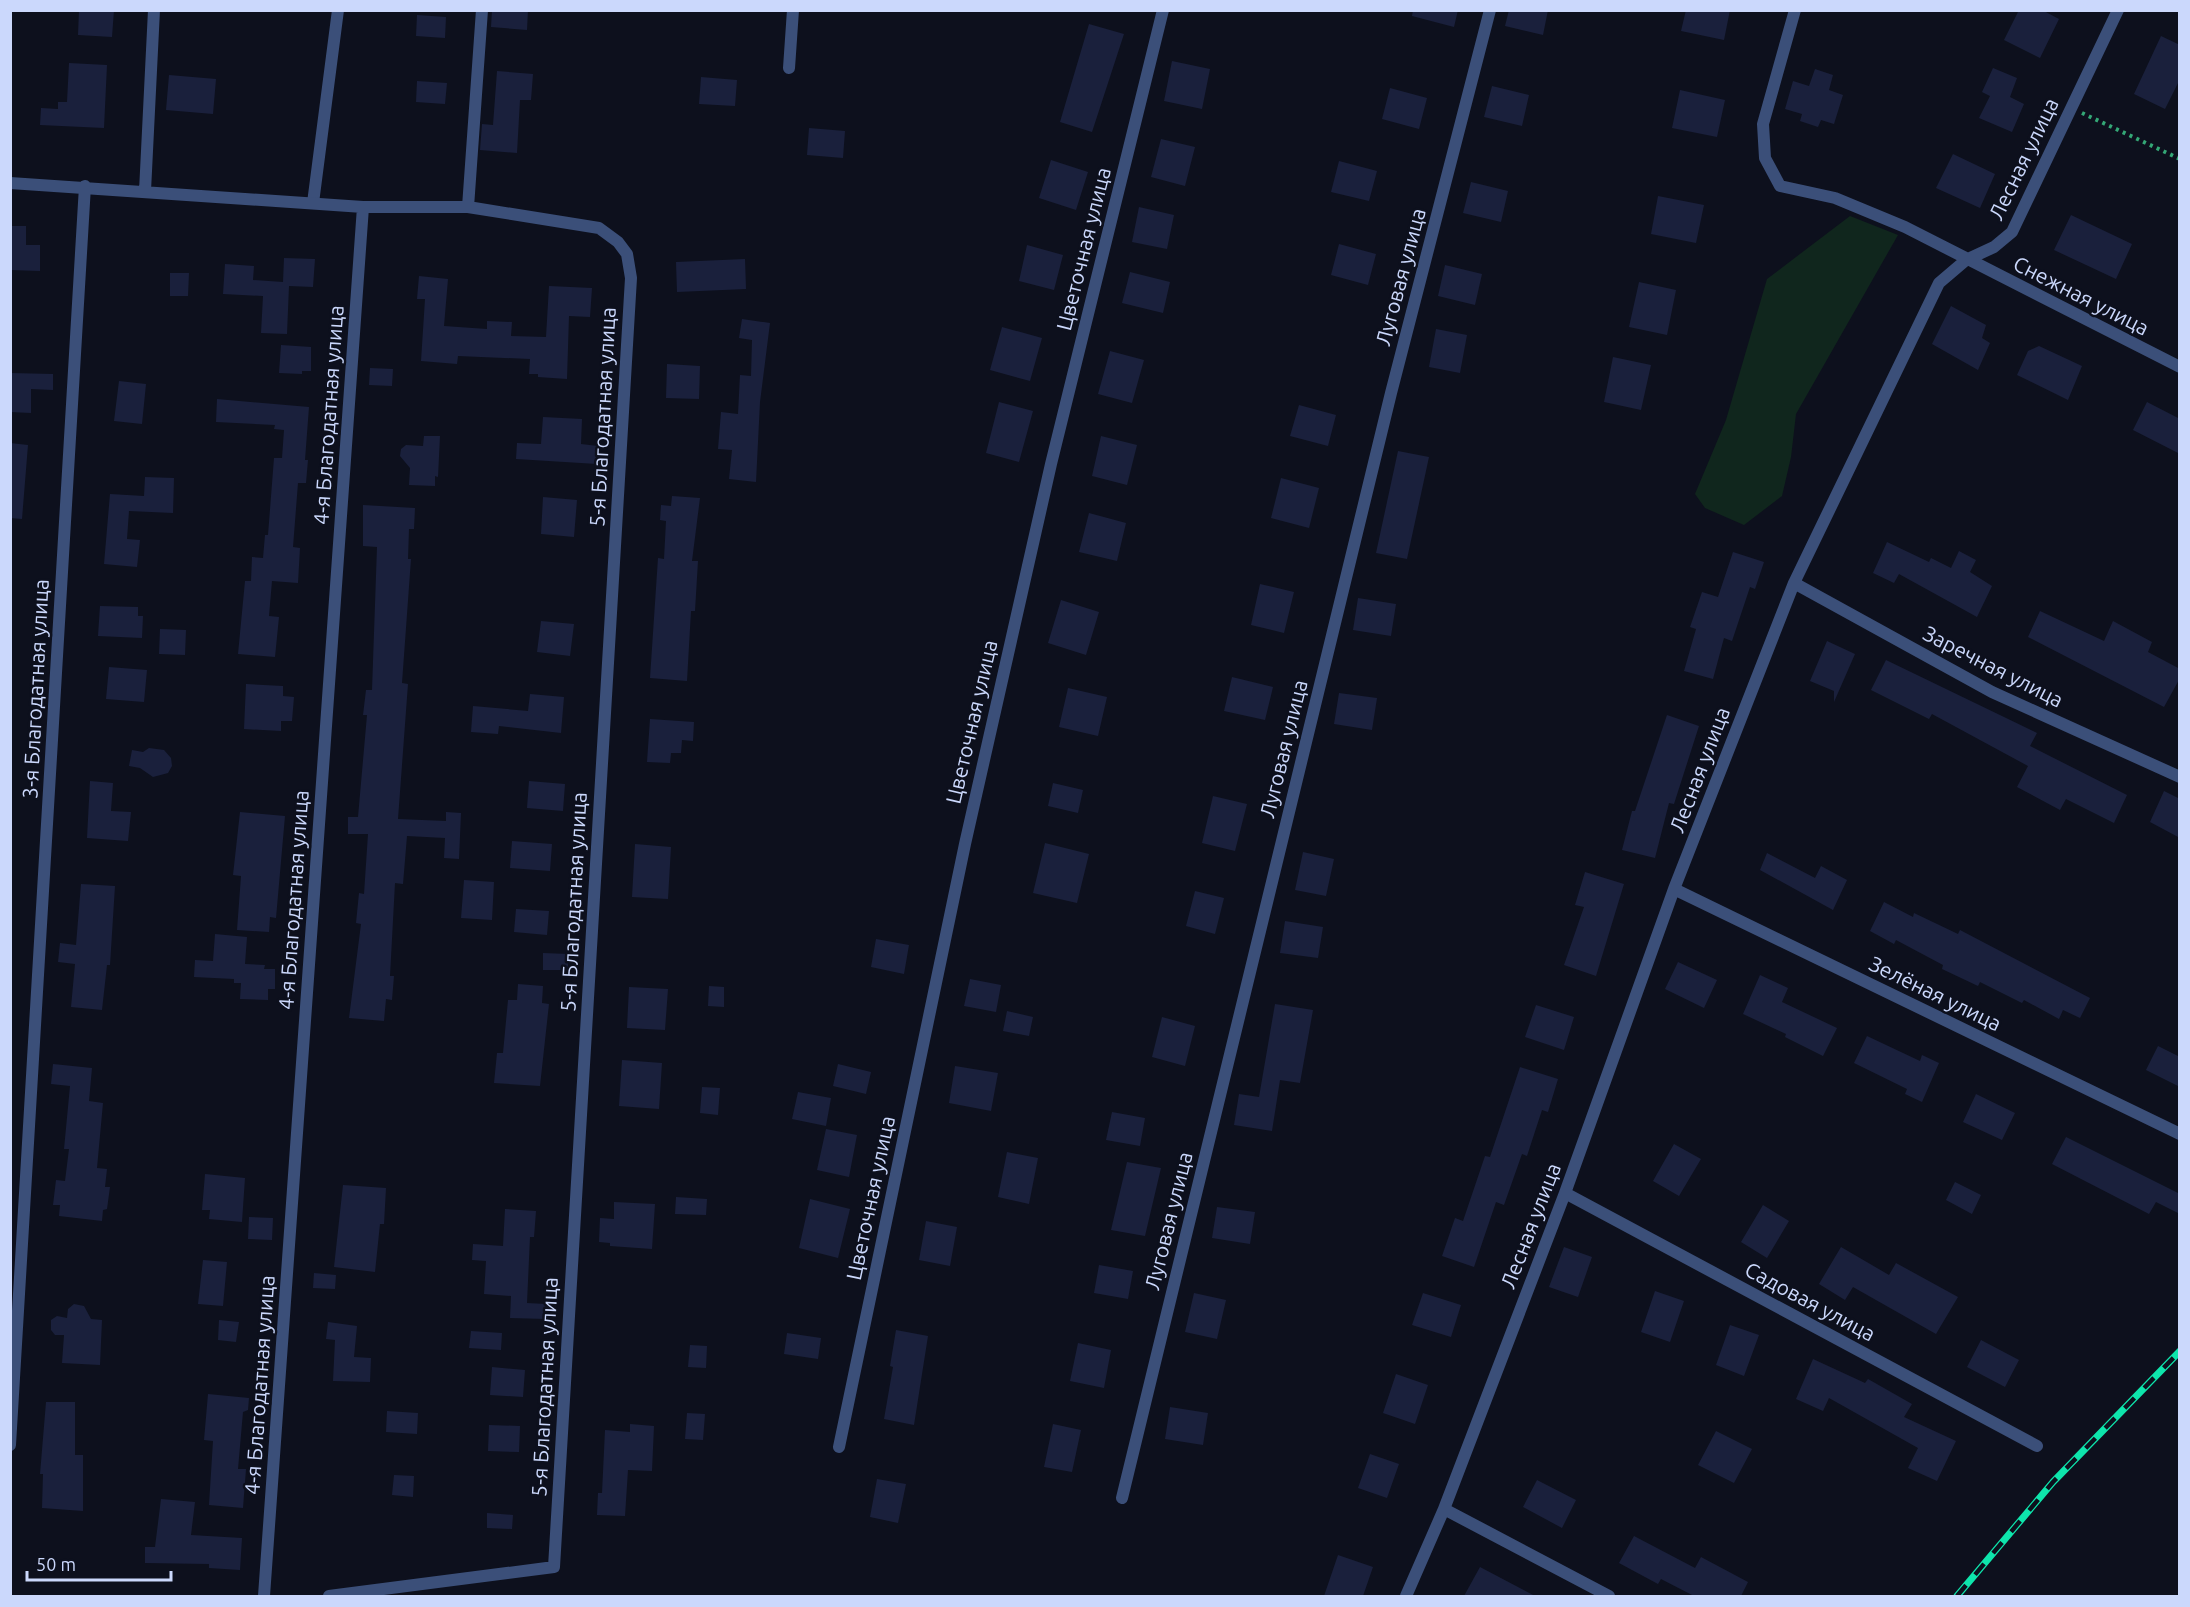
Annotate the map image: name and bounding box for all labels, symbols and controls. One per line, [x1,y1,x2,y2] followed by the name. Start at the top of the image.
[1983,94,2063,223] street label: Лесная улица
[1051,165,1115,333] street label: Цветочная улица
[1370,205,1430,348] street label: Луговая улица
[2010,251,2153,340] street label: Снежная улица
[308,304,348,525] street label: 4-я Благодатная улица
[584,307,620,527] street label: 5-я Благодатная улица
[17,579,53,799] street label: 3-я Благодатная улица
[1919,620,2068,712] street label: Заречная улица
[941,638,1002,806] street label: Цветочная улица
[1254,677,1312,820] street label: Луговая улица
[1664,703,1734,836] street label: Лесная улица
[273,789,313,1010] street label: 4-я Благодатная улица
[555,792,591,1012] street label: 5-я Благодатная улица
[1866,951,2005,1035] street label: Зелёная улица
[841,1114,899,1282] street label: Цветочная улица
[1139,1149,1197,1292] street label: Луговая улица
[1495,1159,1565,1292] street label: Лесная улица
[1741,1257,1880,1346] street label: Садовая улица
[239,1274,279,1495] street label: 4-я Благодатная улица
[526,1277,562,1497] street label: 5-я Благодатная улица
[27,1544,171,1582] scale bar
[36,1554,76,1574] text: 50 m

